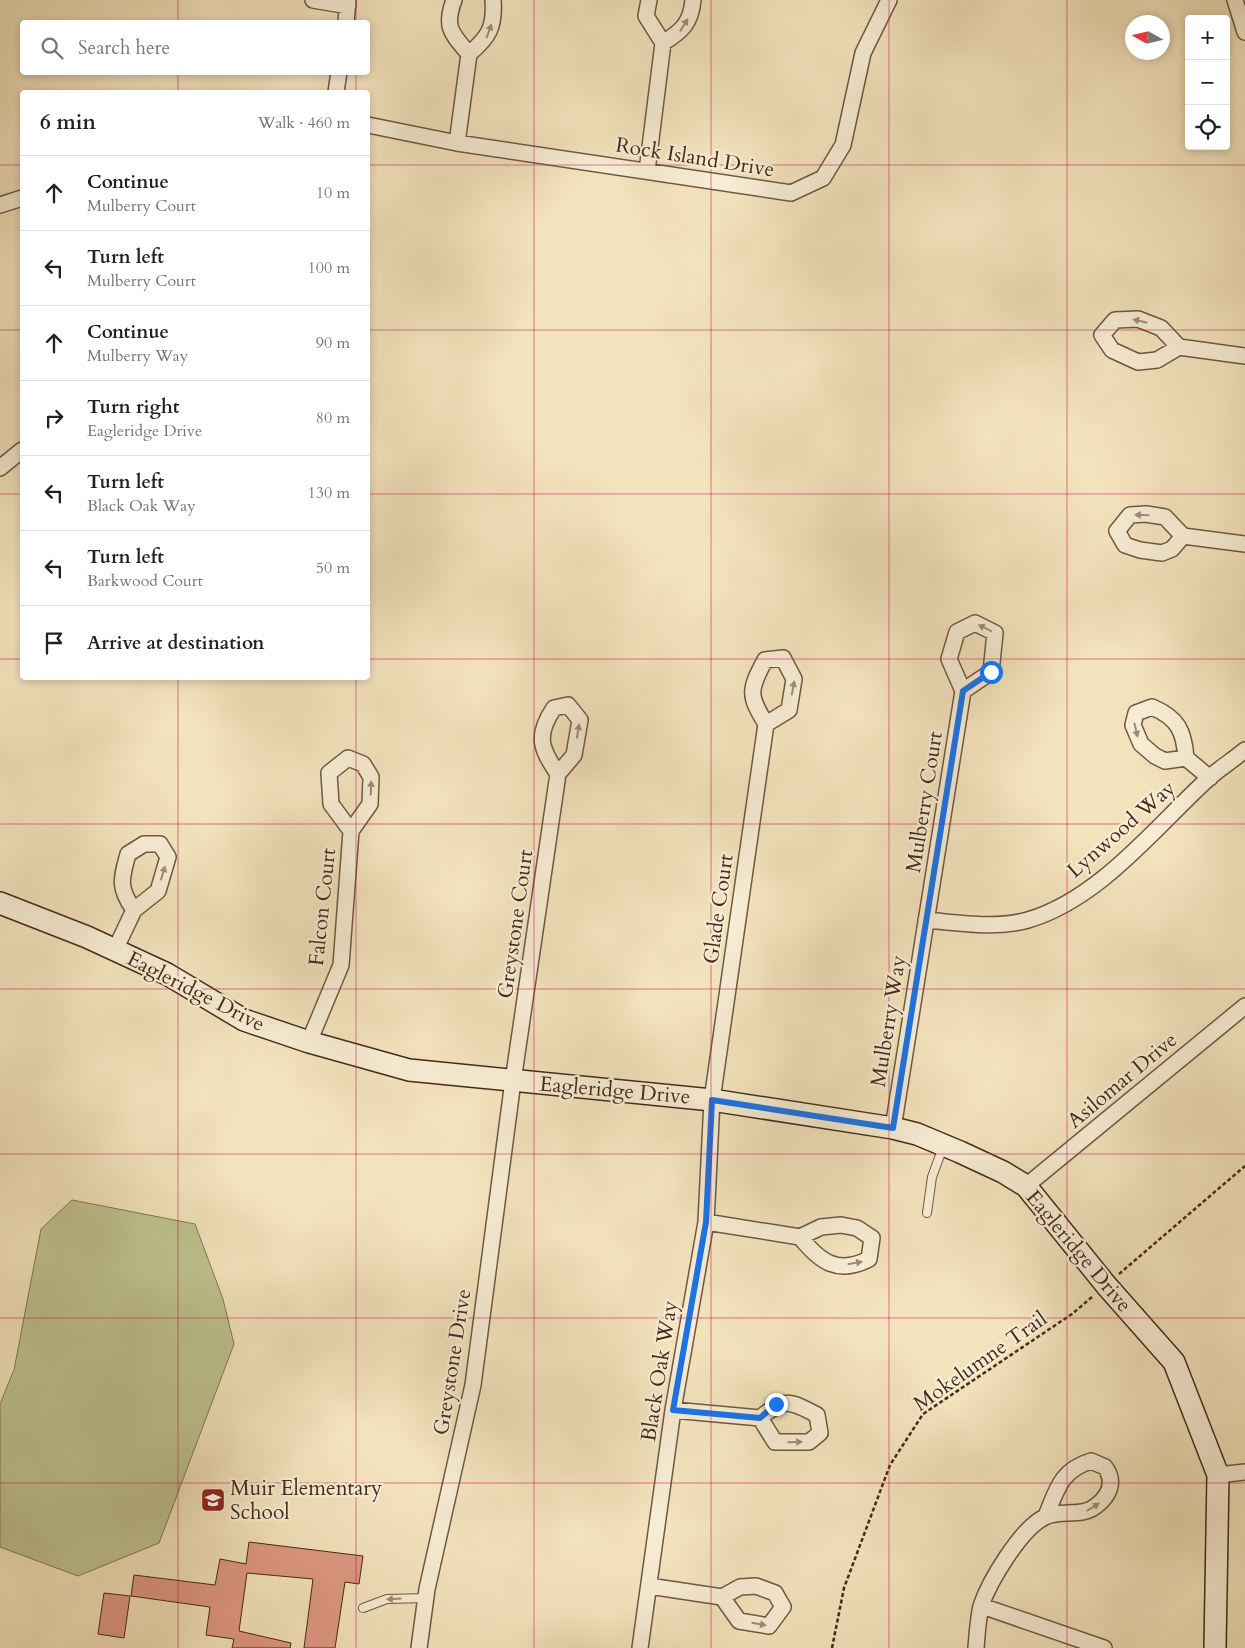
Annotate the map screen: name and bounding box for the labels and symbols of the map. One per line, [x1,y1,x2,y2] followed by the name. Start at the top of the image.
[1125,15,1170,60] north arrow
[679,19,689,32] one-way arrow
[485,23,493,38] one-way arrow
[613,131,776,184] street label: Rock Island Drive
[1132,317,1147,325] one-way arrow
[1134,511,1150,519] one-way arrow
[978,624,992,632] one-way arrow
[980,661,1003,684] route start
[789,680,797,696] one-way arrow
[1132,722,1140,737] one-way arrow
[574,723,582,739] one-way arrow
[899,729,950,875] street label: Mulberry Court
[1061,774,1182,885] street label: Lynwood Way
[367,779,375,795] one-way arrow
[302,846,343,967] street label: Falcon Court
[491,847,540,1000] street label: Greystone Court
[696,852,741,966] street label: Glade Court
[160,866,168,881] one-way arrow
[122,944,270,1039] street label: Eagleridge Drive
[864,953,913,1089] street label: Mulberry Way
[1061,1026,1184,1135] street label: Asilomar Drive
[538,1069,692,1112] street label: Eagleridge Drive
[1019,1184,1138,1319] street label: Eagleridge Drive
[847,1259,863,1267] one-way arrow
[427,1287,478,1437] street label: Greystone Drive
[634,1298,685,1444] street label: Black Oak Way
[908,1304,1053,1418] street label: Mokelumne Trail
[765,1393,788,1416] route end
[787,1438,803,1446] one-way arrow
[230,1474,382,1527] place label: Muir Elementary School
[200,1487,226,1513] school or university icon: Muir Elementary School
[1087,1502,1100,1512] one-way arrow
[385,1596,401,1604] one-way arrow
[751,1621,767,1629] one-way arrow

